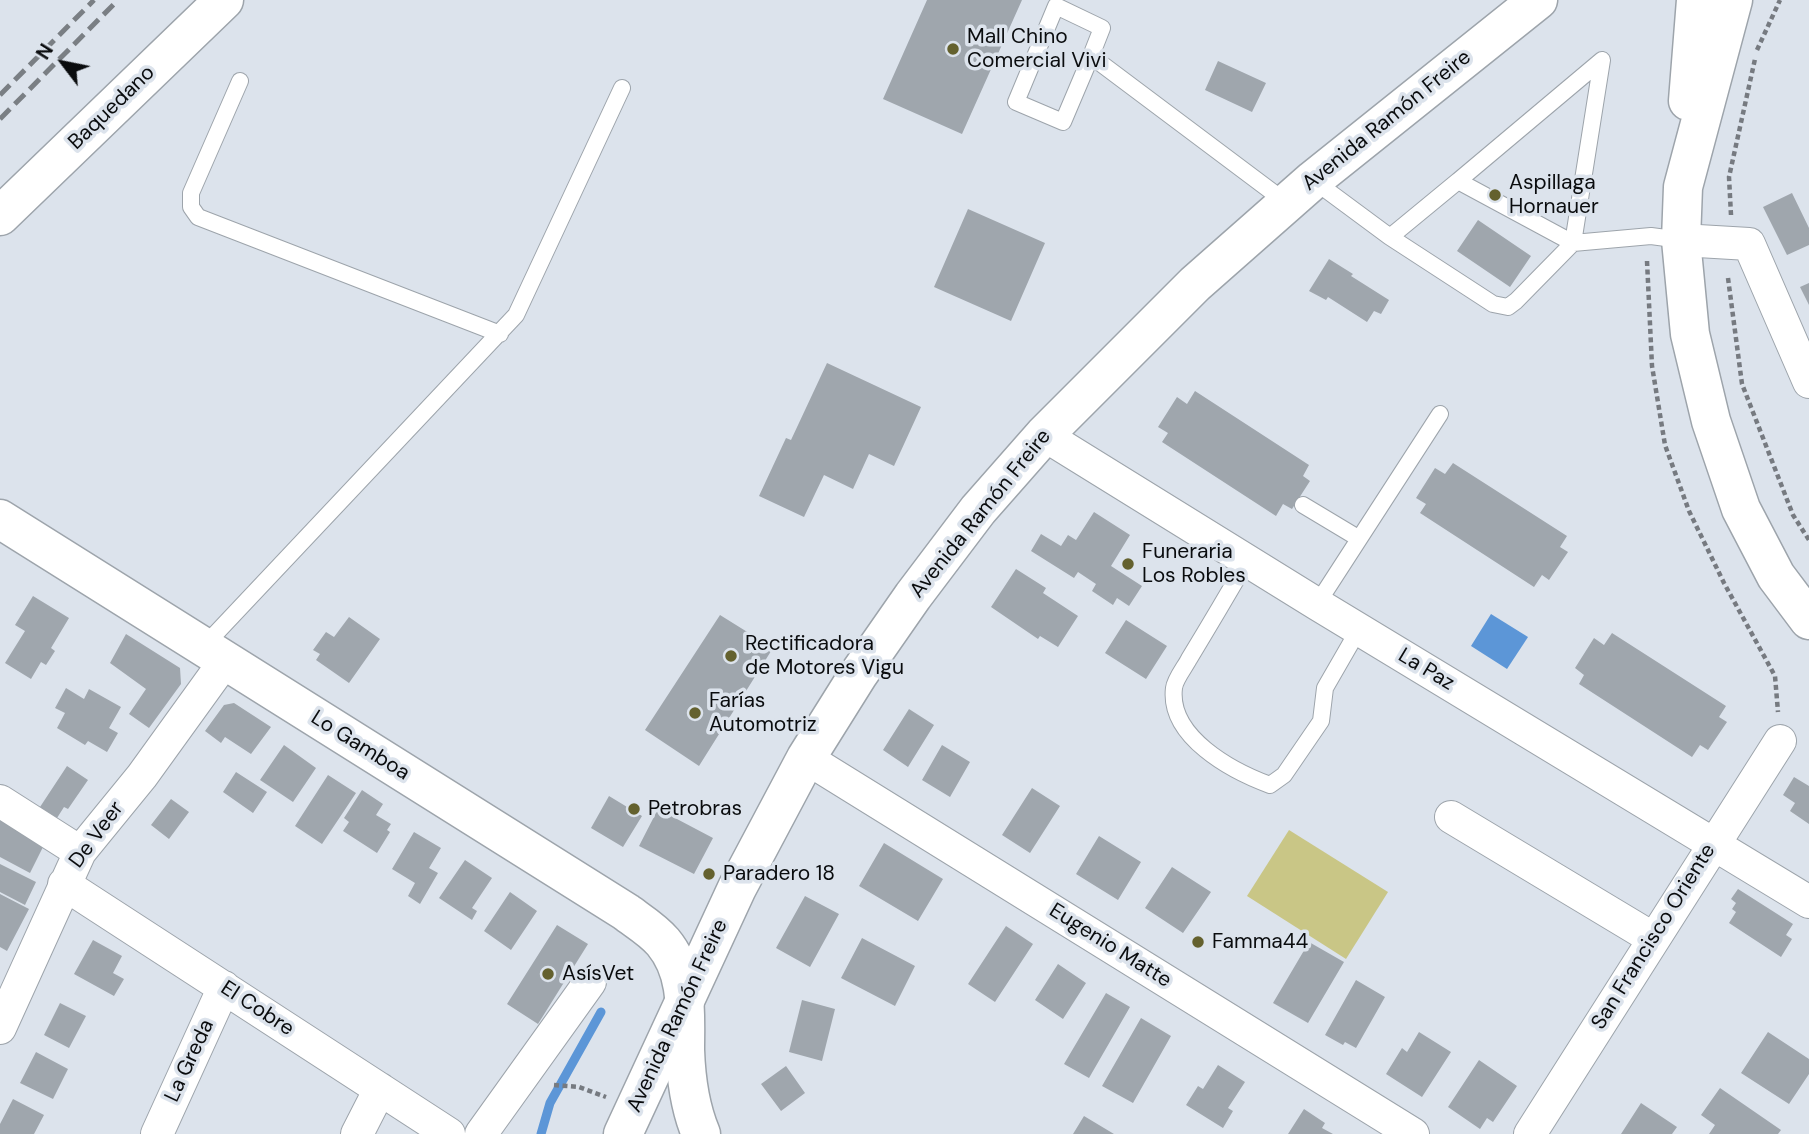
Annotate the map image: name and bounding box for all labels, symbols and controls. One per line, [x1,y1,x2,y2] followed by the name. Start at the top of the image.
[967,24,1106,74] place label: Mall Chino Comercial Vivi
[28,28,98,98] north arrow
[30,39,59,64] text: N
[945,41,961,57] marker: Mall Chino Comercial Vivi
[1298,45,1476,197] street label: Avenida Ramón Freire
[64,61,160,155] street label: Baquedano
[1509,170,1599,220] place label: Aspillaga Hornauer
[1487,187,1503,203] marker: Aspillaga Hornauer
[905,425,1057,603] street label: Avenida Ramón Freire
[1142,539,1246,589] place label: Funeraria Los Robles
[1120,556,1136,572] marker: Funeraria Los Robles
[745,631,904,681] place label: Rectificadora de Motores Vigu
[1393,644,1459,696] street label: La Paz
[723,648,739,664] marker: Rectificadora de Motores Vigu
[709,688,817,738] place label: Farías Automotriz
[687,705,703,721] marker: Farías Automotriz
[306,706,414,786] street label: Lo Gamboa
[648,796,742,822] place label: Petrobras
[64,797,130,873] street label: De Veer
[626,801,642,817] marker: Petrobras
[1587,839,1721,1035] street label: San Francisco Oriente
[723,861,835,887] place label: Paradero 18
[701,866,717,882] marker: Paradero 18
[1044,898,1176,994] street label: Eugenio Matte
[622,916,734,1116] street label: Avenida Ramón Freire
[1212,929,1308,955] place label: Famma44
[1190,934,1206,950] marker: Famma44
[562,961,634,987] place label: AsísVet
[540,966,556,982] marker: AsísVet
[216,976,298,1042] street label: El Cobre
[160,1016,220,1106] street label: La Greda

